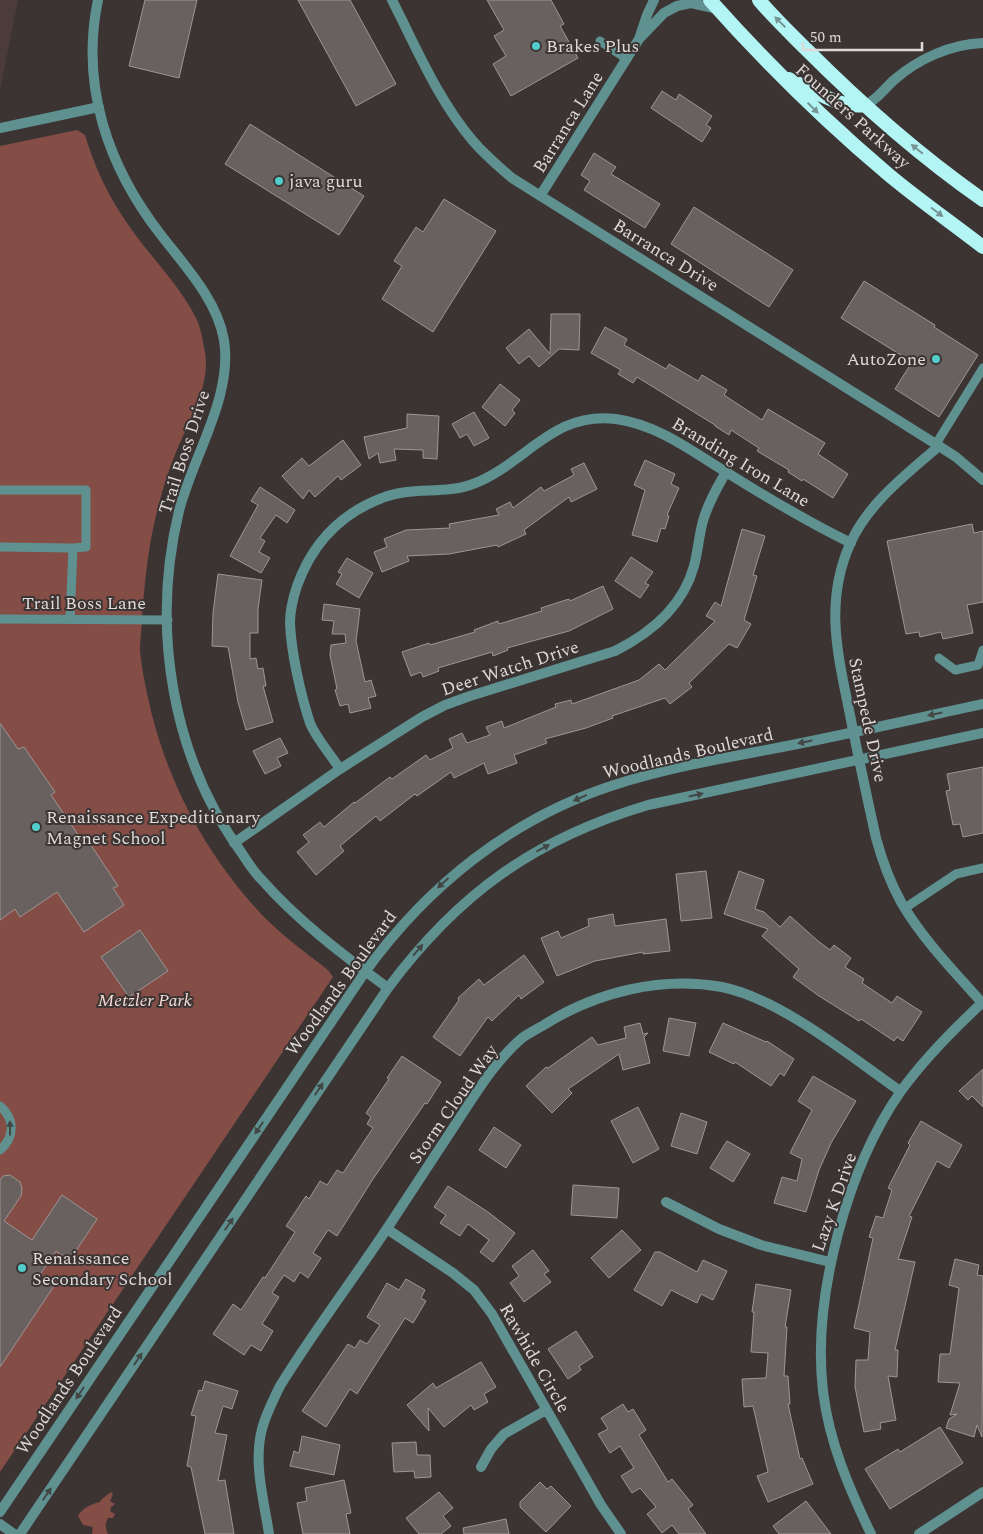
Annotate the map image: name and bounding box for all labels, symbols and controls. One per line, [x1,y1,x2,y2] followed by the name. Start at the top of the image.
[774,17,786,29] one-way arrow
[803,20,922,52] scale bar
[810,26,842,49] text: 50 m
[546,33,639,60] place label: Brakes Plus
[530,40,542,52] marker: Brakes Plus
[789,57,917,177] street label: Founders Parkway
[526,66,611,178] street label: Barranca Lane
[806,101,818,113] one-way arrow
[910,144,923,155] one-way arrow
[289,168,363,195] place label: java guru
[273,175,285,187] marker: java guru
[930,206,943,217] one-way arrow
[608,212,724,299] street label: Barranca Drive
[846,346,926,373] place label: AutoZone
[930,353,942,365] marker: AutoZone
[152,387,217,518] street label: Trail Boss Drive
[666,410,815,514] street label: Branding Iron Lane
[22,590,146,617] street label: Trail Boss Lane
[438,634,582,703] street label: Deer Watch Drive
[841,655,894,785] street label: Stampede Drive
[928,710,943,718] one-way arrow
[600,721,776,786] street label: Woodlands Boulevard
[798,738,813,746] one-way arrow
[688,791,703,799] one-way arrow
[573,794,587,802] one-way arrow
[46,804,261,852] place label: Renaissance Expeditionary Magnet School
[30,821,42,833] marker: Renaissance Expeditionary Magnet School
[536,843,550,852] one-way arrow
[437,878,450,889] one-way arrow
[279,905,404,1062] street label: Woodlands Boulevard
[412,944,423,956] one-way arrow
[98,987,193,1014] park label: Metzler Park
[402,1038,505,1170] street label: Storm Cloud Way
[314,1083,324,1096] one-way arrow
[6,1120,14,1136] one-way arrow
[254,1121,264,1134] one-way arrow
[805,1149,864,1255] street label: Lazy K Drive
[224,1217,234,1231] one-way arrow
[32,1245,172,1293] place label: Renaissance Secondary School
[16,1262,28,1274] marker: Renaissance Secondary School
[492,1299,577,1418] street label: Rawhide Circle
[9,1300,129,1460] street label: Woodlands Boulevard
[133,1352,143,1366] one-way arrow
[75,1386,85,1400] one-way arrow
[42,1487,52,1500] one-way arrow

